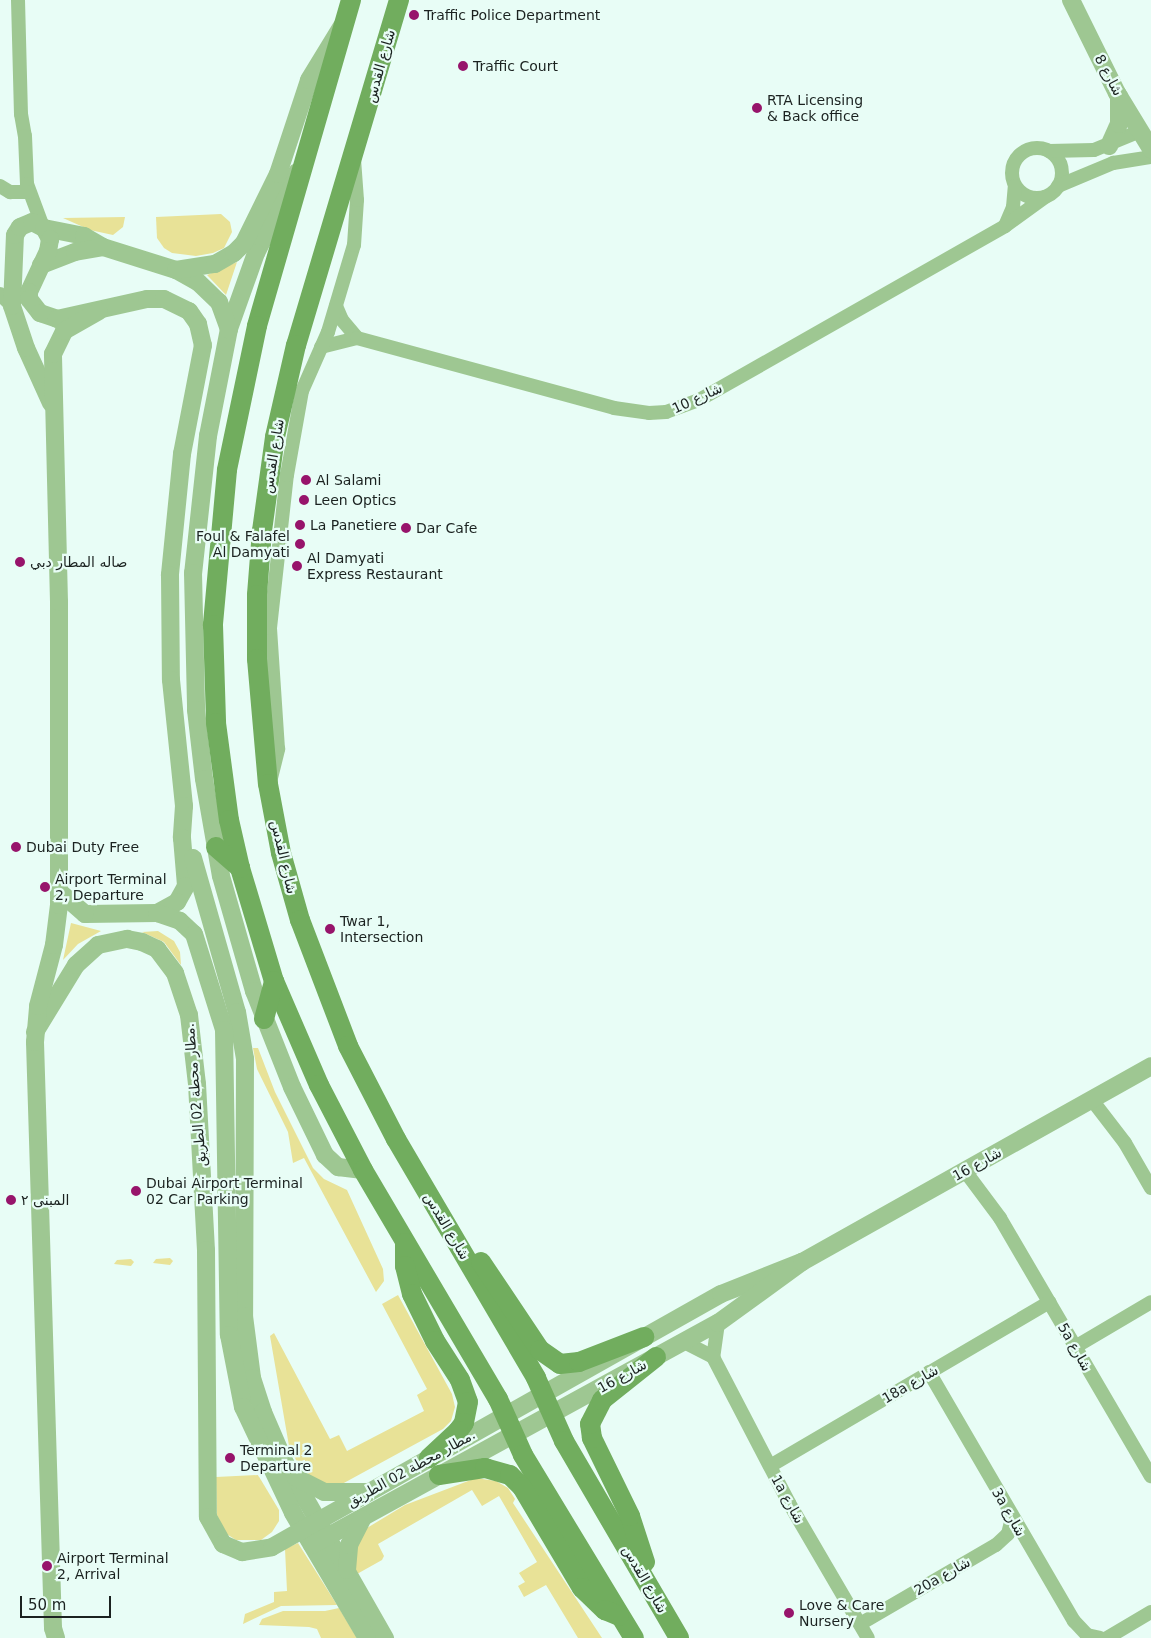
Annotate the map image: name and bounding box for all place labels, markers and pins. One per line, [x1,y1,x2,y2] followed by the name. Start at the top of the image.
[424,7,600,23] place label: Traffic Police Department
[408,9,420,21] marker: Traffic Police Department
[473,58,558,74] place label: Traffic Court
[457,60,469,72] marker: Traffic Court
[767,92,863,124] place label: RTA Licensing & Back office
[751,102,763,114] marker: RTA Licensing & Back office
[316,472,381,488] place label: Al Salami
[300,474,312,486] marker: Al Salami
[314,492,396,508] place label: Leen Optics
[298,494,310,506] marker: Leen Optics
[310,517,397,533] place label: La Panetiere
[294,519,306,531] marker: La Panetiere
[416,520,477,536] place label: Dar Cafe
[400,522,412,534] marker: Dar Cafe
[196,528,290,560] place label: Foul & Falafel Al Damyati
[294,538,306,550] marker: Foul & Falafel Al Damyati
[307,550,443,582] place label: Al Damyati Express Restaurant
[30,554,127,570] place label: صاله المطار دبي
[14,556,26,568] marker: صاله المطار دبي
[291,560,303,572] marker: Al Damyati Express Restaurant
[26,839,139,855] place label: Dubai Duty Free
[10,841,22,853] marker: Dubai Duty Free
[55,871,167,904] place label: Airport Terminal 2, Departure
[39,881,51,893] marker: Airport Terminal 2, Departure
[340,913,423,946] place label: Twar 1, Intersection
[324,923,336,935] marker: Twar 1, Intersection
[146,1175,303,1208] place label: Dubai Airport Terminal 02 Car Parking
[130,1185,142,1197] marker: Dubai Airport Terminal 02 Car Parking
[21,1192,69,1208] place label: المبنى ٢
[5,1194,17,1206] marker: المبنى ٢
[240,1442,313,1474] place label: Terminal 2 Departure
[224,1452,236,1464] marker: Terminal 2 Departure
[57,1550,169,1582] place label: Airport Terminal 2, Arrival
[41,1560,53,1572] marker: Airport Terminal 2, Arrival
[799,1597,884,1630] place label: Love & Care Nursery
[783,1607,795,1619] marker: Love & Care Nursery

